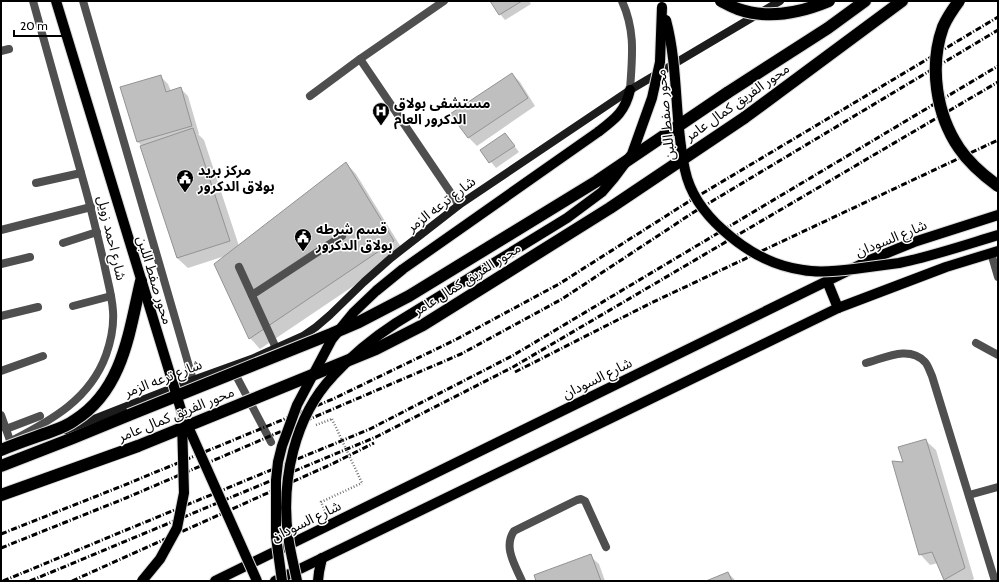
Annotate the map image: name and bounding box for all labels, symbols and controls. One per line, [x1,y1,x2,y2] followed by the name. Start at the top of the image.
[14,12,66,38] scale bar
[20,18,48,33] text: 20 m
[680,59,793,146] street label: محور الفريق كمال عامر
[651,68,679,162] street label: محور صفط اللبن
[394,94,490,130] place label: مستشفى بولاق الدكرور العام
[371,101,391,126] hospital icon: مستشفى بولاق الدكرور العام
[197,161,275,195] place label: مركز بريد بولاق الدكرور
[175,168,195,193] public building icon: مركز بريد بولاق الدكرور
[402,172,480,238] street label: شارع ترعه الزمر
[92,194,131,283] street label: شارع احمد زويل
[853,216,930,262] street label: شارع السودان
[315,220,393,254] place label: قسم شرطه بولاق الدكرور
[293,227,313,252] public building icon: قسم شرطه بولاق الدكرور
[133,234,177,326] street label: محور صفط اللبن
[409,239,525,321] street label: محور الفريق كمال عامر
[559,353,636,404] street label: شارع السودان
[121,355,205,403] street label: شارع ترعه الزمر
[114,382,237,447] street label: محور الفريق كمال عامر
[268,496,345,547] street label: شارع السودان

